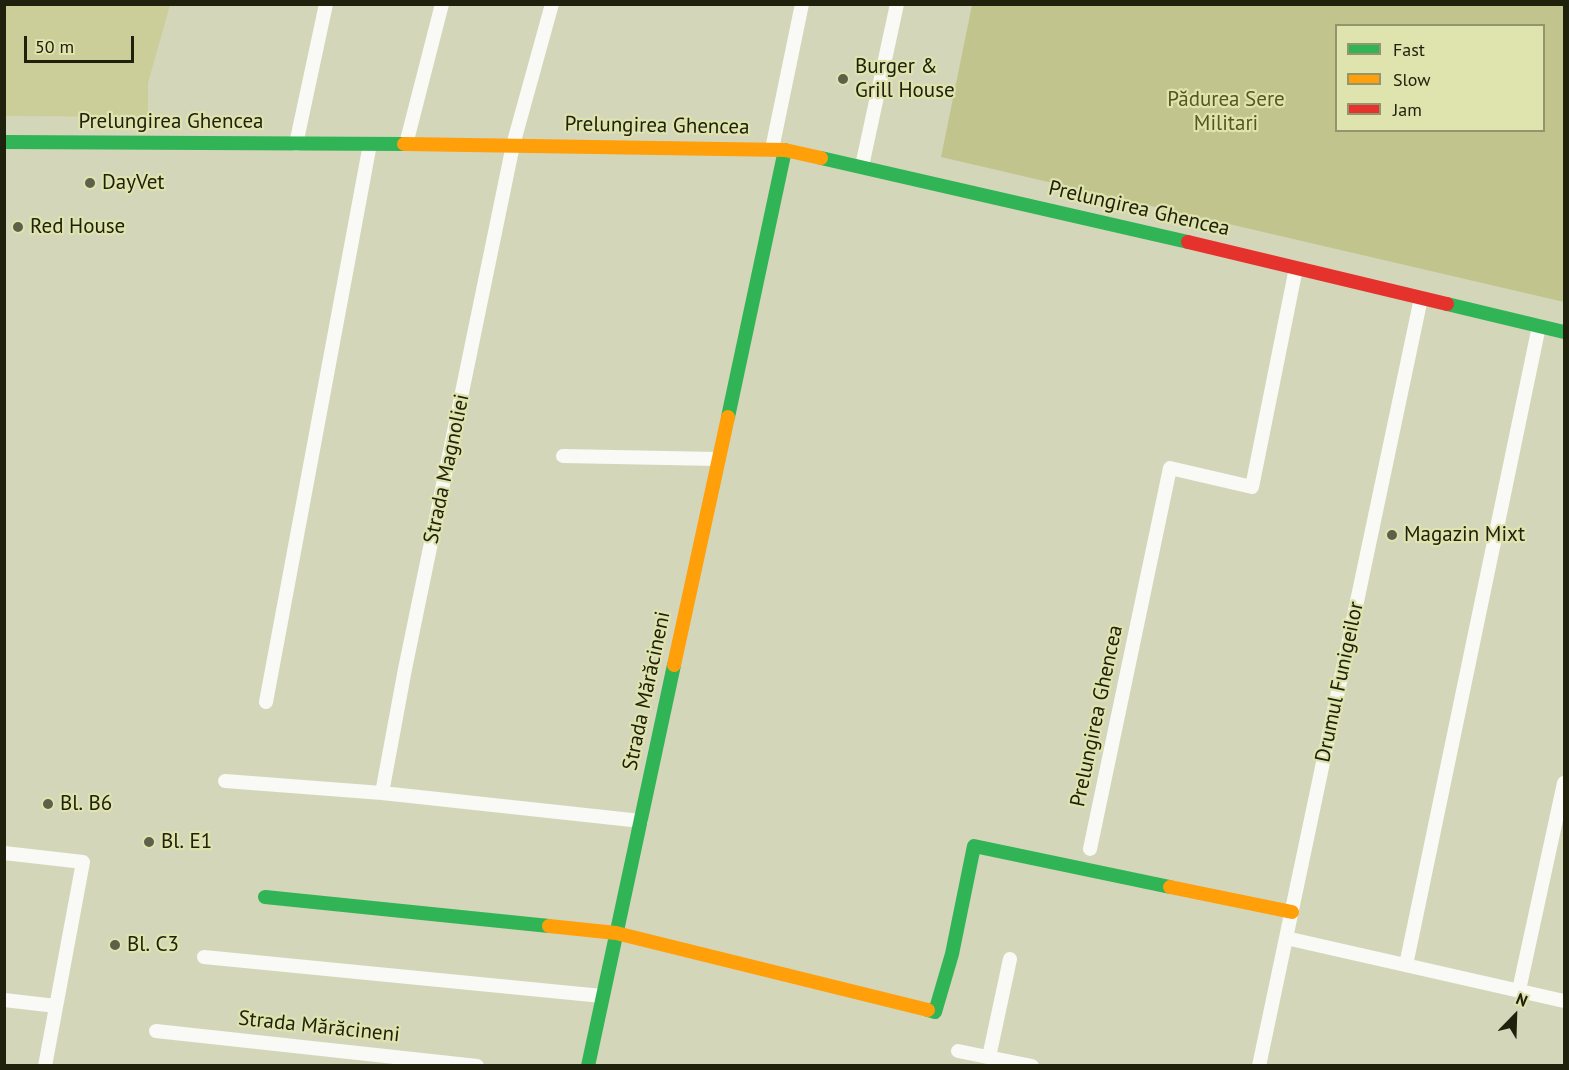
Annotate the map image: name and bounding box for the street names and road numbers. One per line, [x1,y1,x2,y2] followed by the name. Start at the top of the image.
[78,109,264,135] street label: Prelungirea Ghencea
[564,112,750,140] street label: Prelungirea Ghencea
[1046,176,1232,242] street label: Prelungirea Ghencea
[419,392,475,546] street label: Strada Magnoliei
[1311,599,1369,765] street label: Drumul Funigeilor
[618,609,676,773] street label: Strada Mărăcineni
[1065,623,1129,809] street label: Prelungirea Ghencea
[237,1006,401,1048] street label: Strada Mărăcineni

